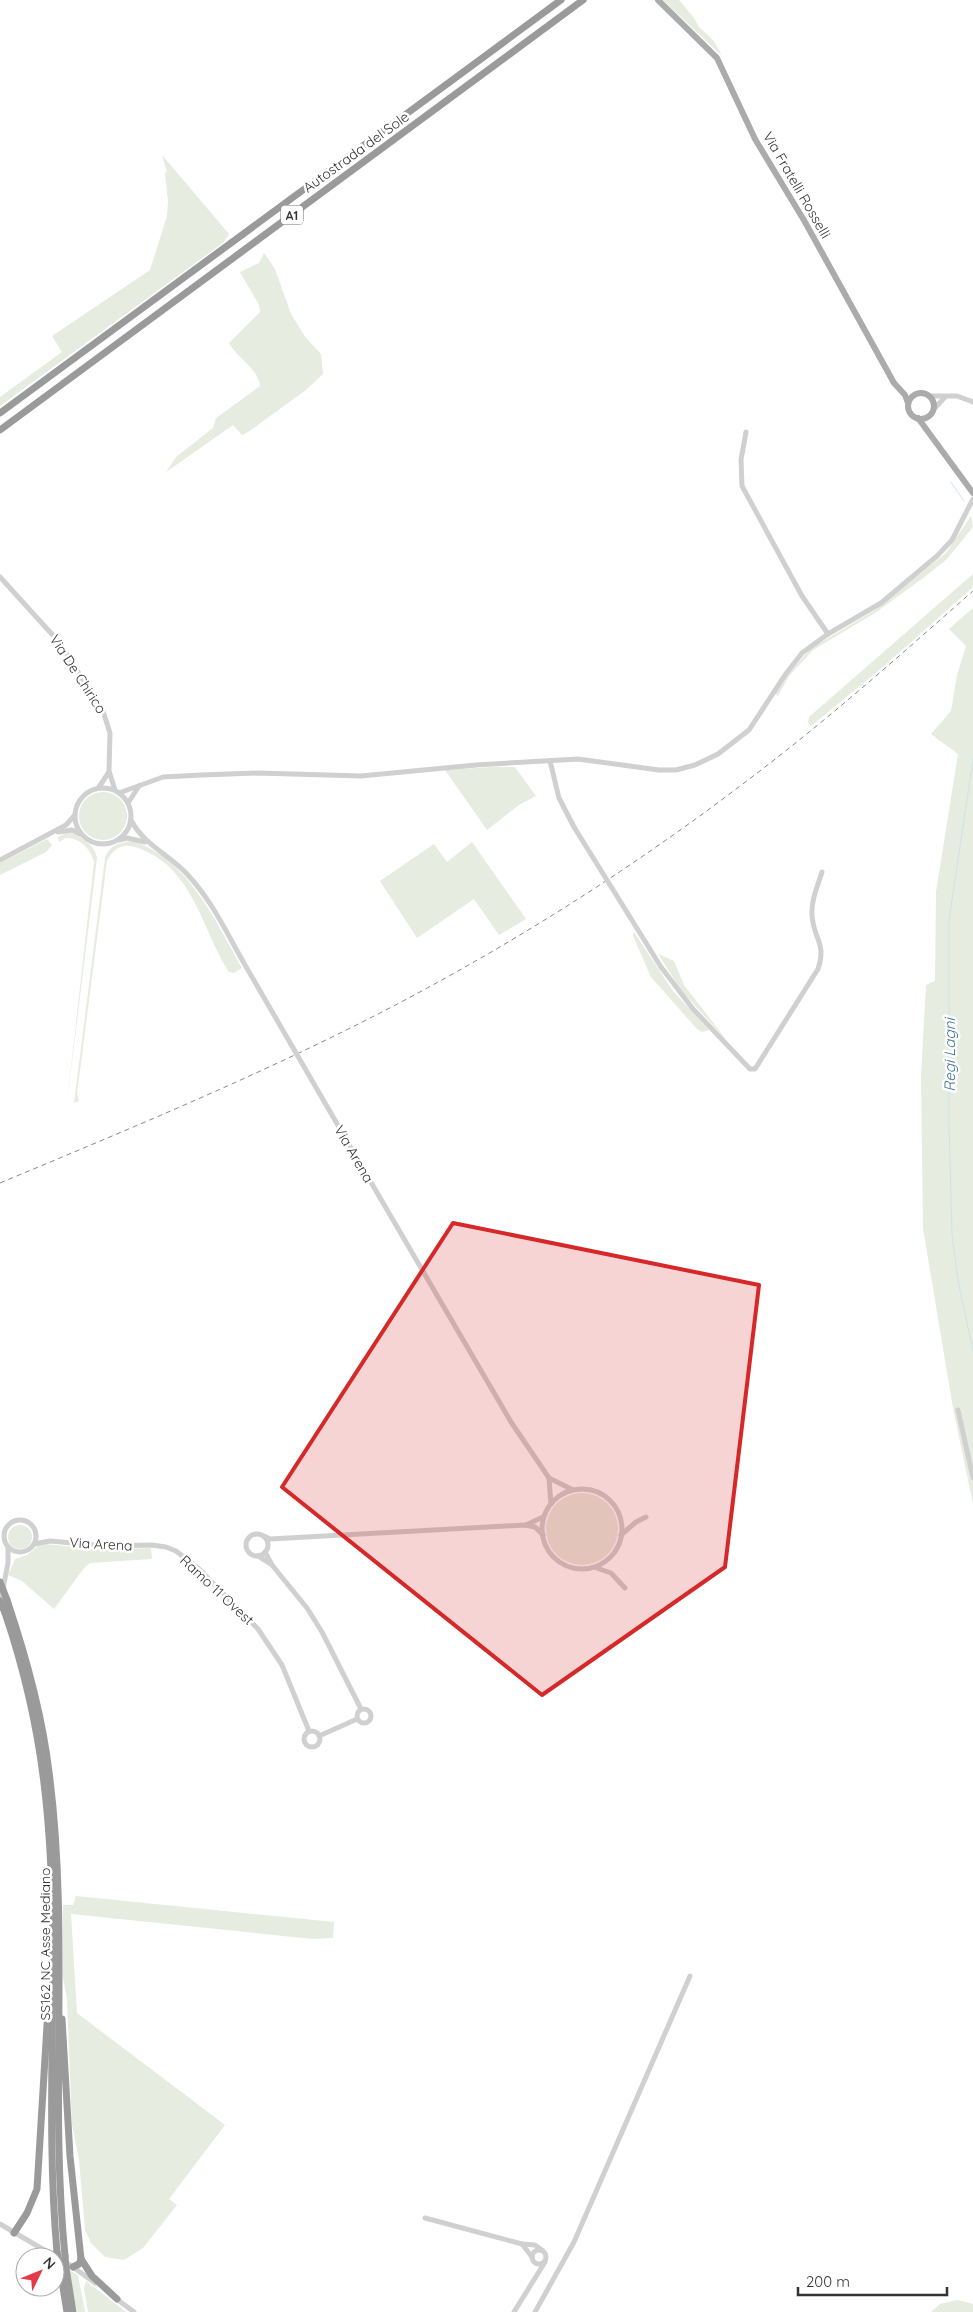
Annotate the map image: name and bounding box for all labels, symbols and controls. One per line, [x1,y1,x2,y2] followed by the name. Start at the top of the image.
[300,107,413,196] street label: Autostrada del Sole
[759,128,835,242] street label: Via Fratelli Rosselli
[281,206,303,224] road number: A1
[46,631,110,717] street label: Via De Chirico
[940,1017,959,1092] water label: Regi Lagni
[330,1122,378,1186] street label: Via Arena
[69,1533,133,1555] street label: Via Arena
[176,1551,258,1629] street label: Ramo 11 Ovest
[36,1867,54,2021] street label: SS162 NC Asse Mediano
[15,2247,65,2297] north arrow
[39,2253,60,2273] text: N
[798,2264,947,2296] scale bar
[806,2272,850,2291] text: 200 m

